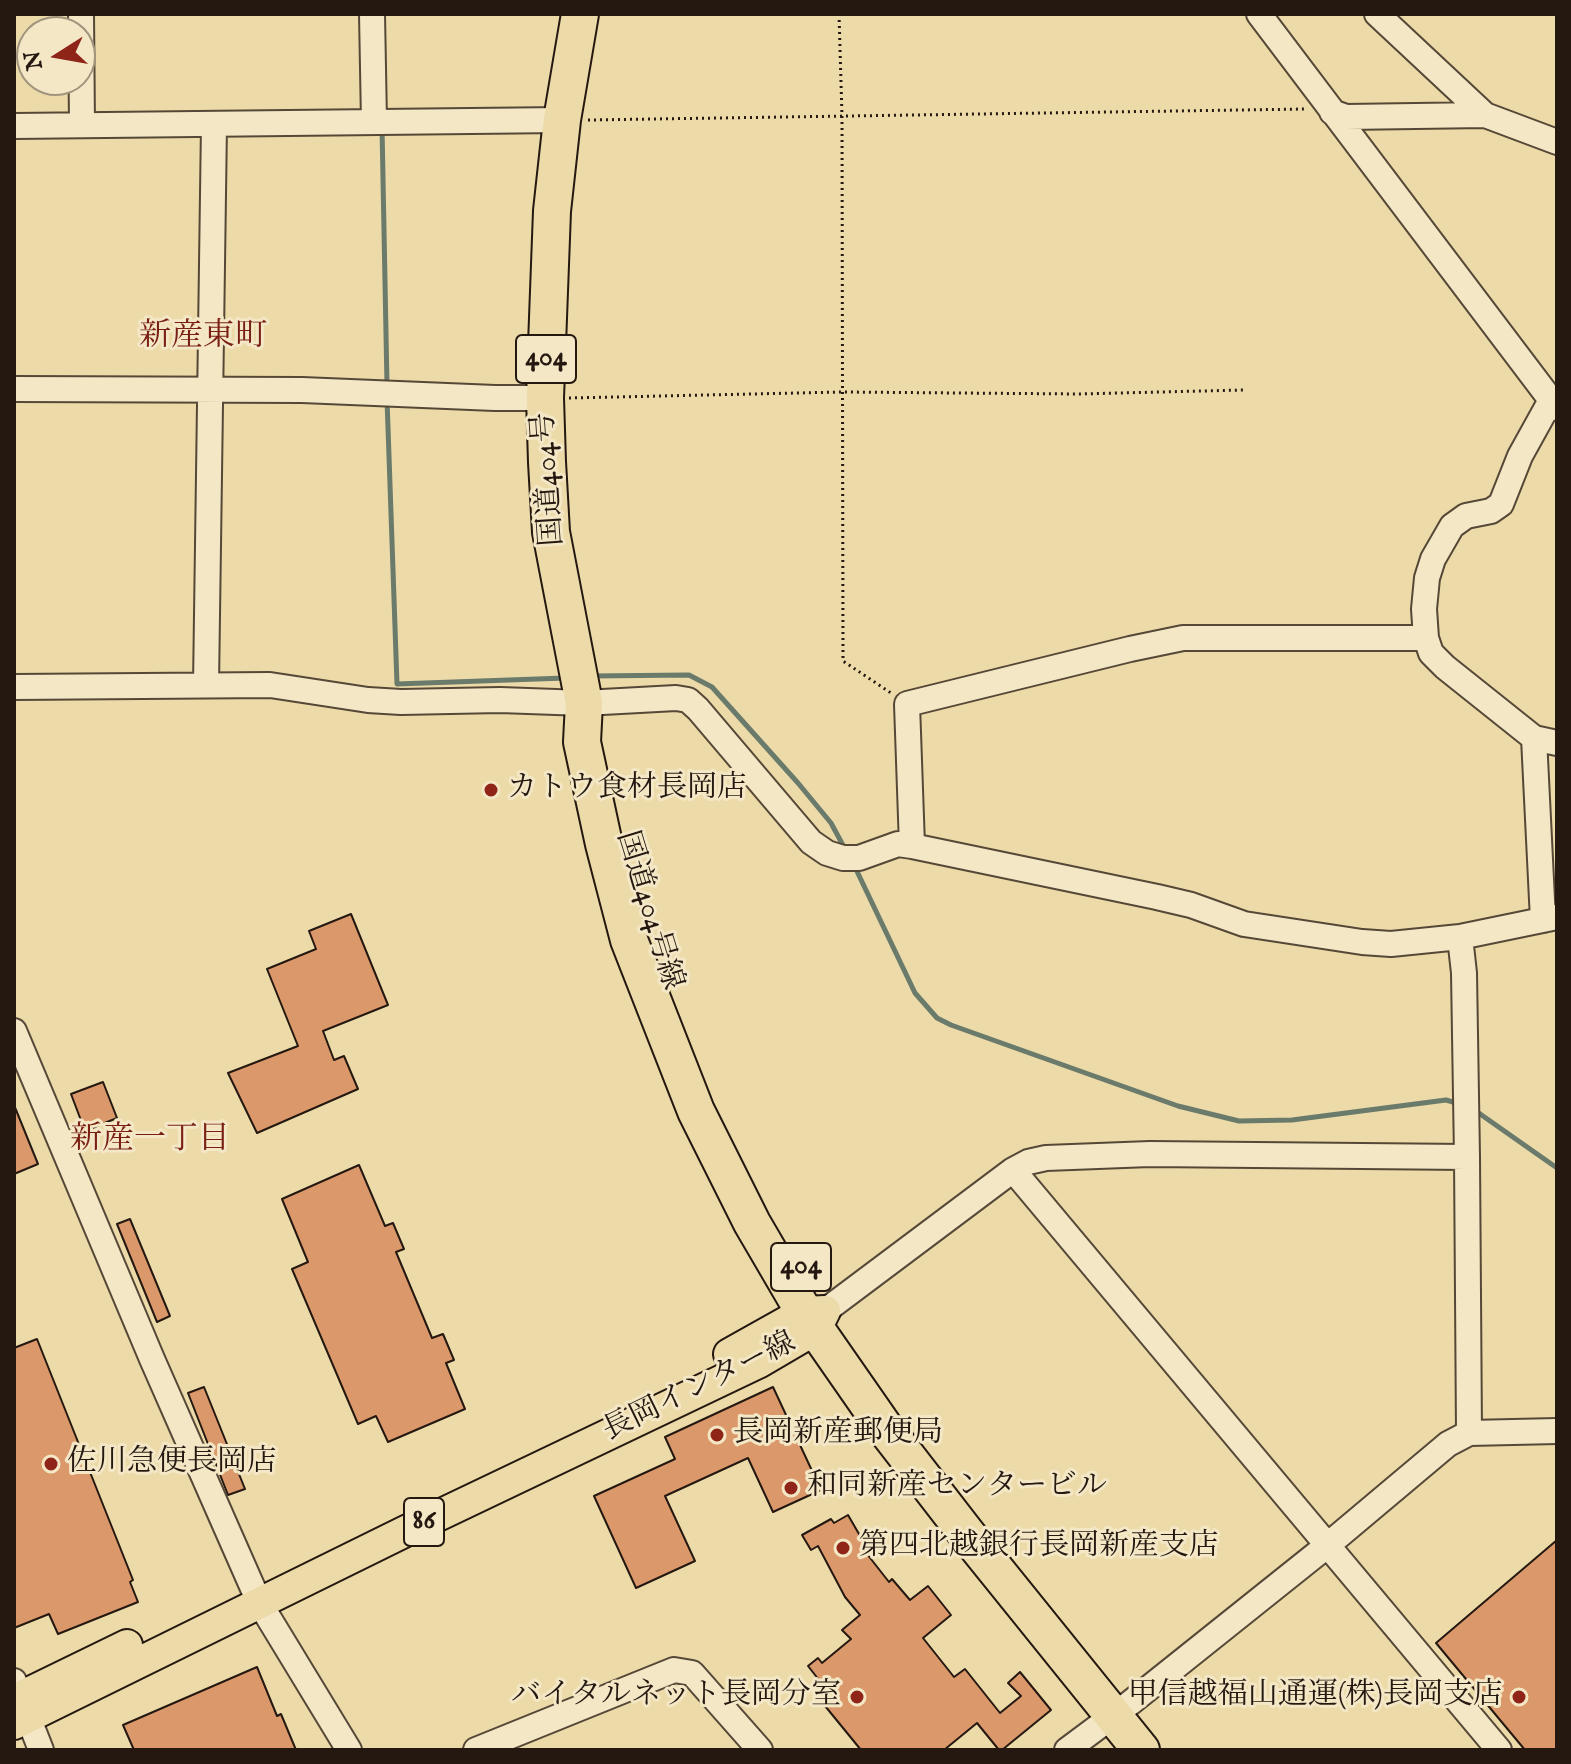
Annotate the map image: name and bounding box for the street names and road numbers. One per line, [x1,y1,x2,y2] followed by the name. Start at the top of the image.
[516,335,576,383] road number: 404
[527,411,573,547] street label: 国道404号
[607,827,689,995] street label: 国道404号線
[771,1243,831,1291] road number: 404
[598,1326,802,1450] street label: 長岡インター線
[404,1498,444,1546] road number: 86

